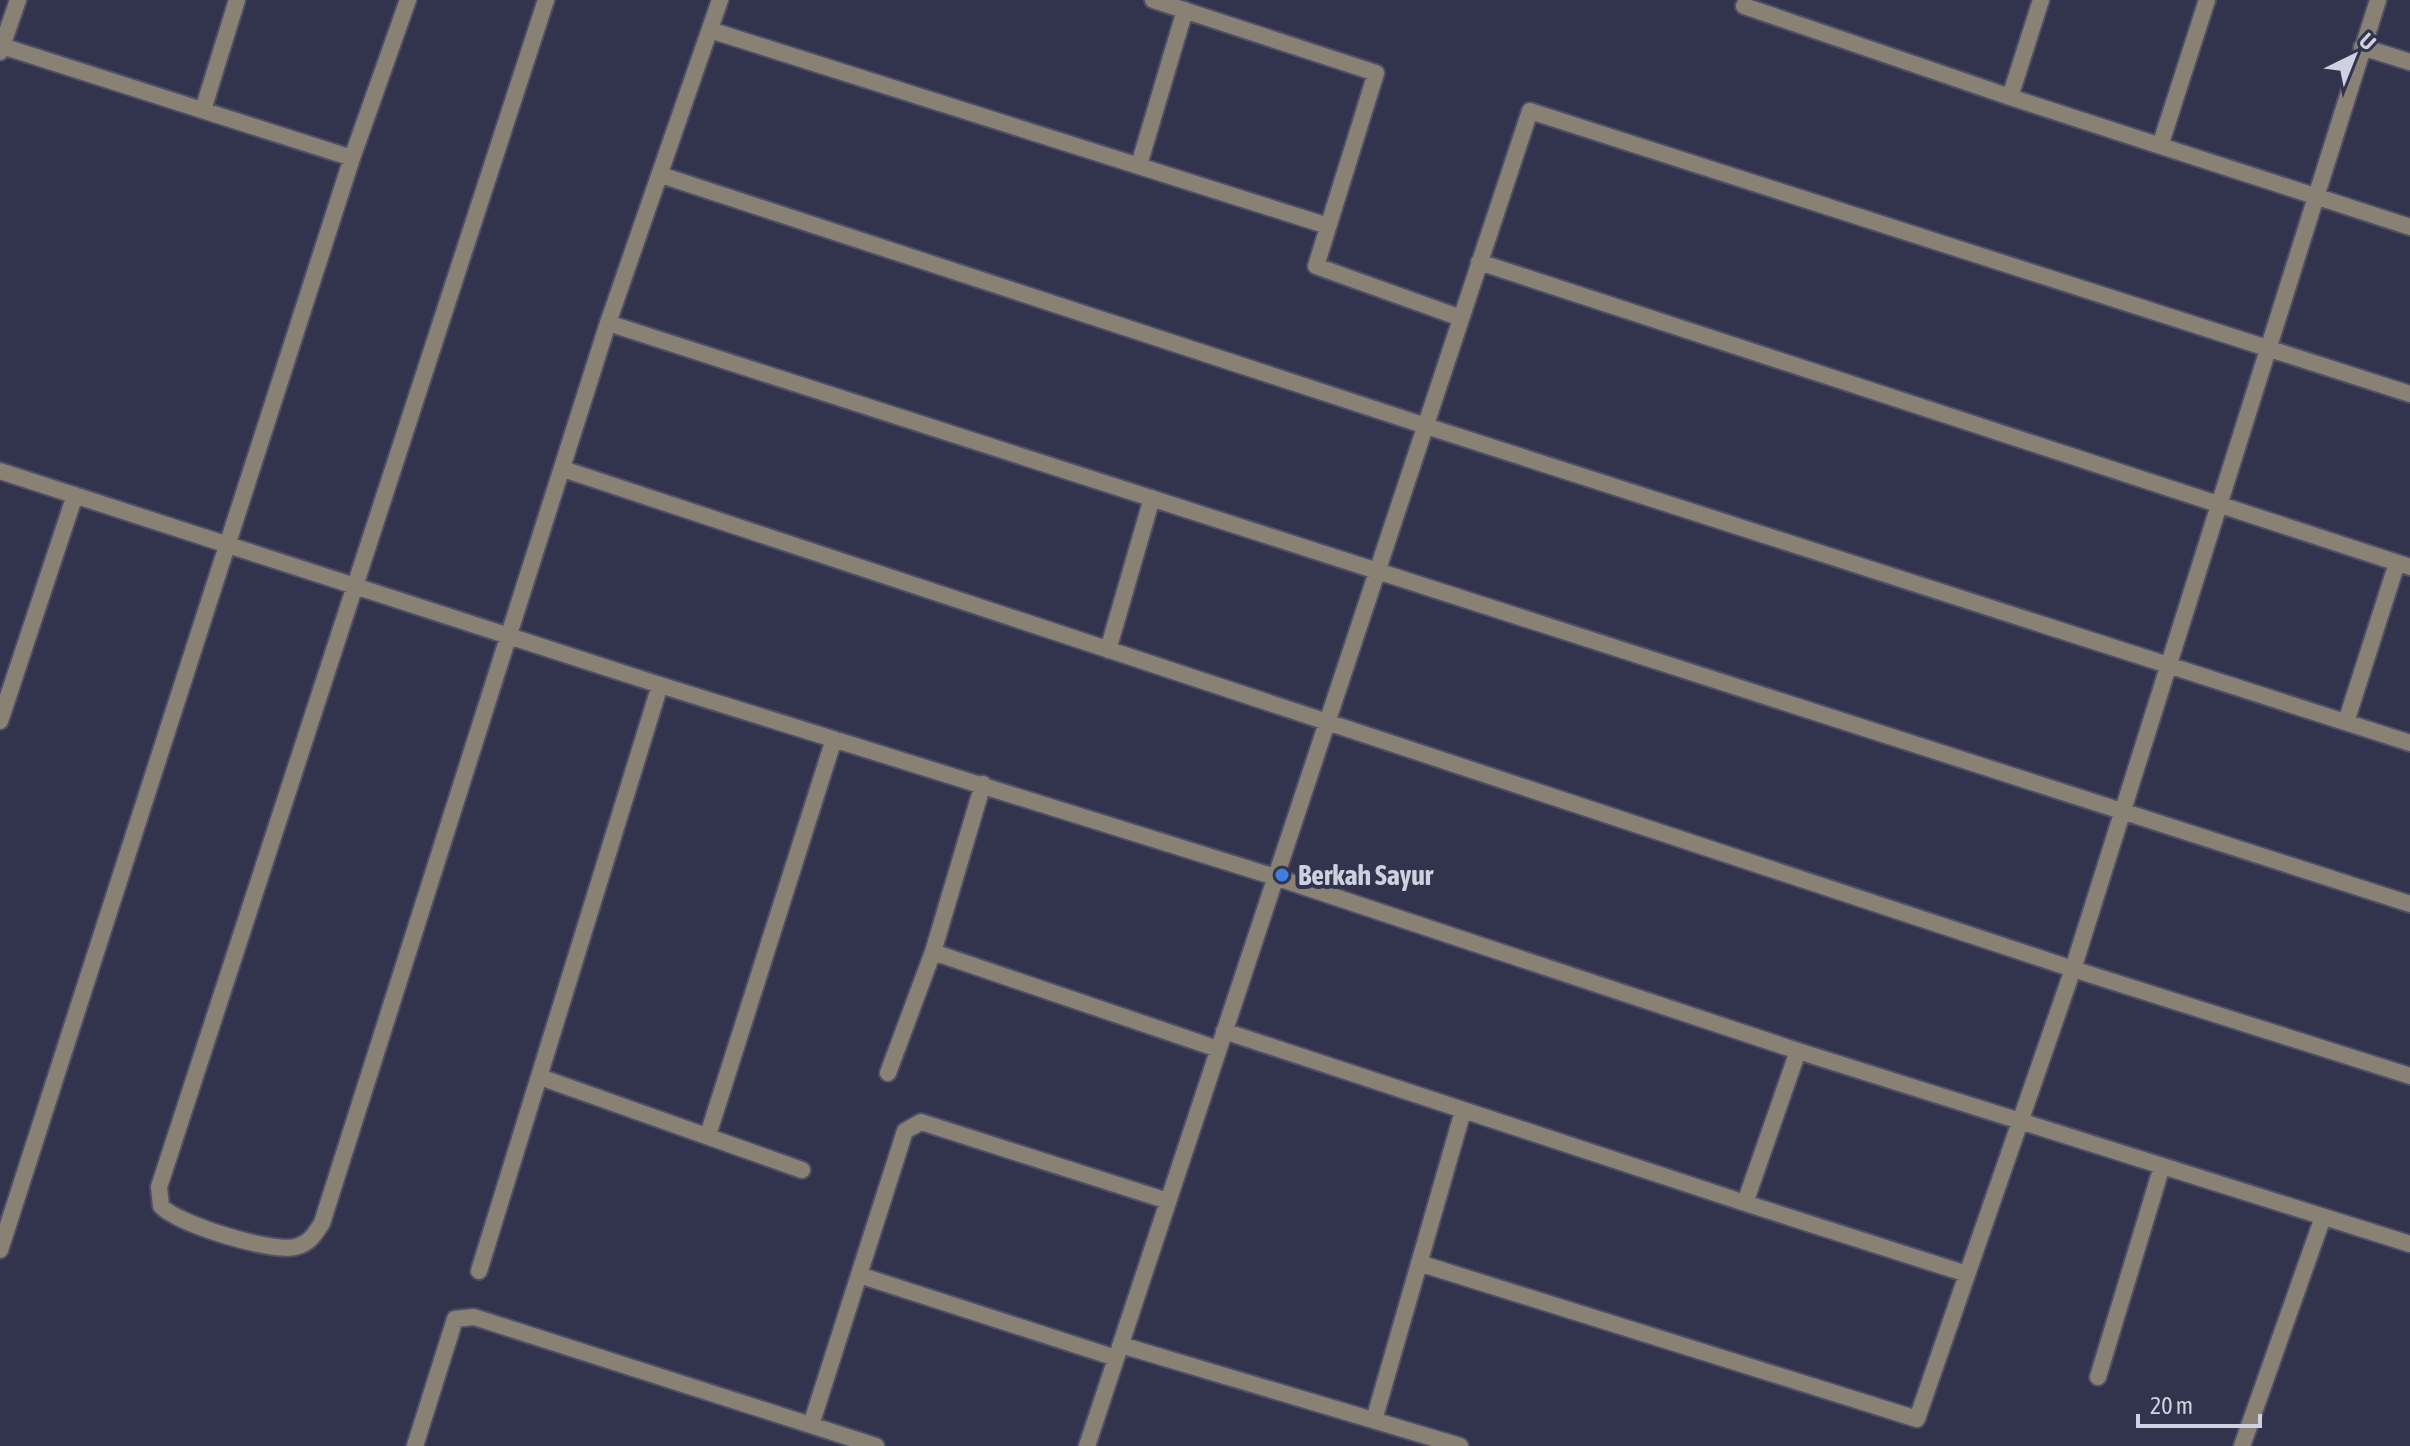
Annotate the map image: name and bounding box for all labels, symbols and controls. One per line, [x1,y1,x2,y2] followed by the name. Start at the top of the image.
[2314,16,2394,96] north arrow
[2354,27,2381,55] text: U
[1298,859,1434,891] place label: Berkah Sayur
[1273,866,1291,884] marker: Berkah Sayur
[2138,1378,2260,1428] scale bar
[2150,1392,2193,1419] text: 20 m

